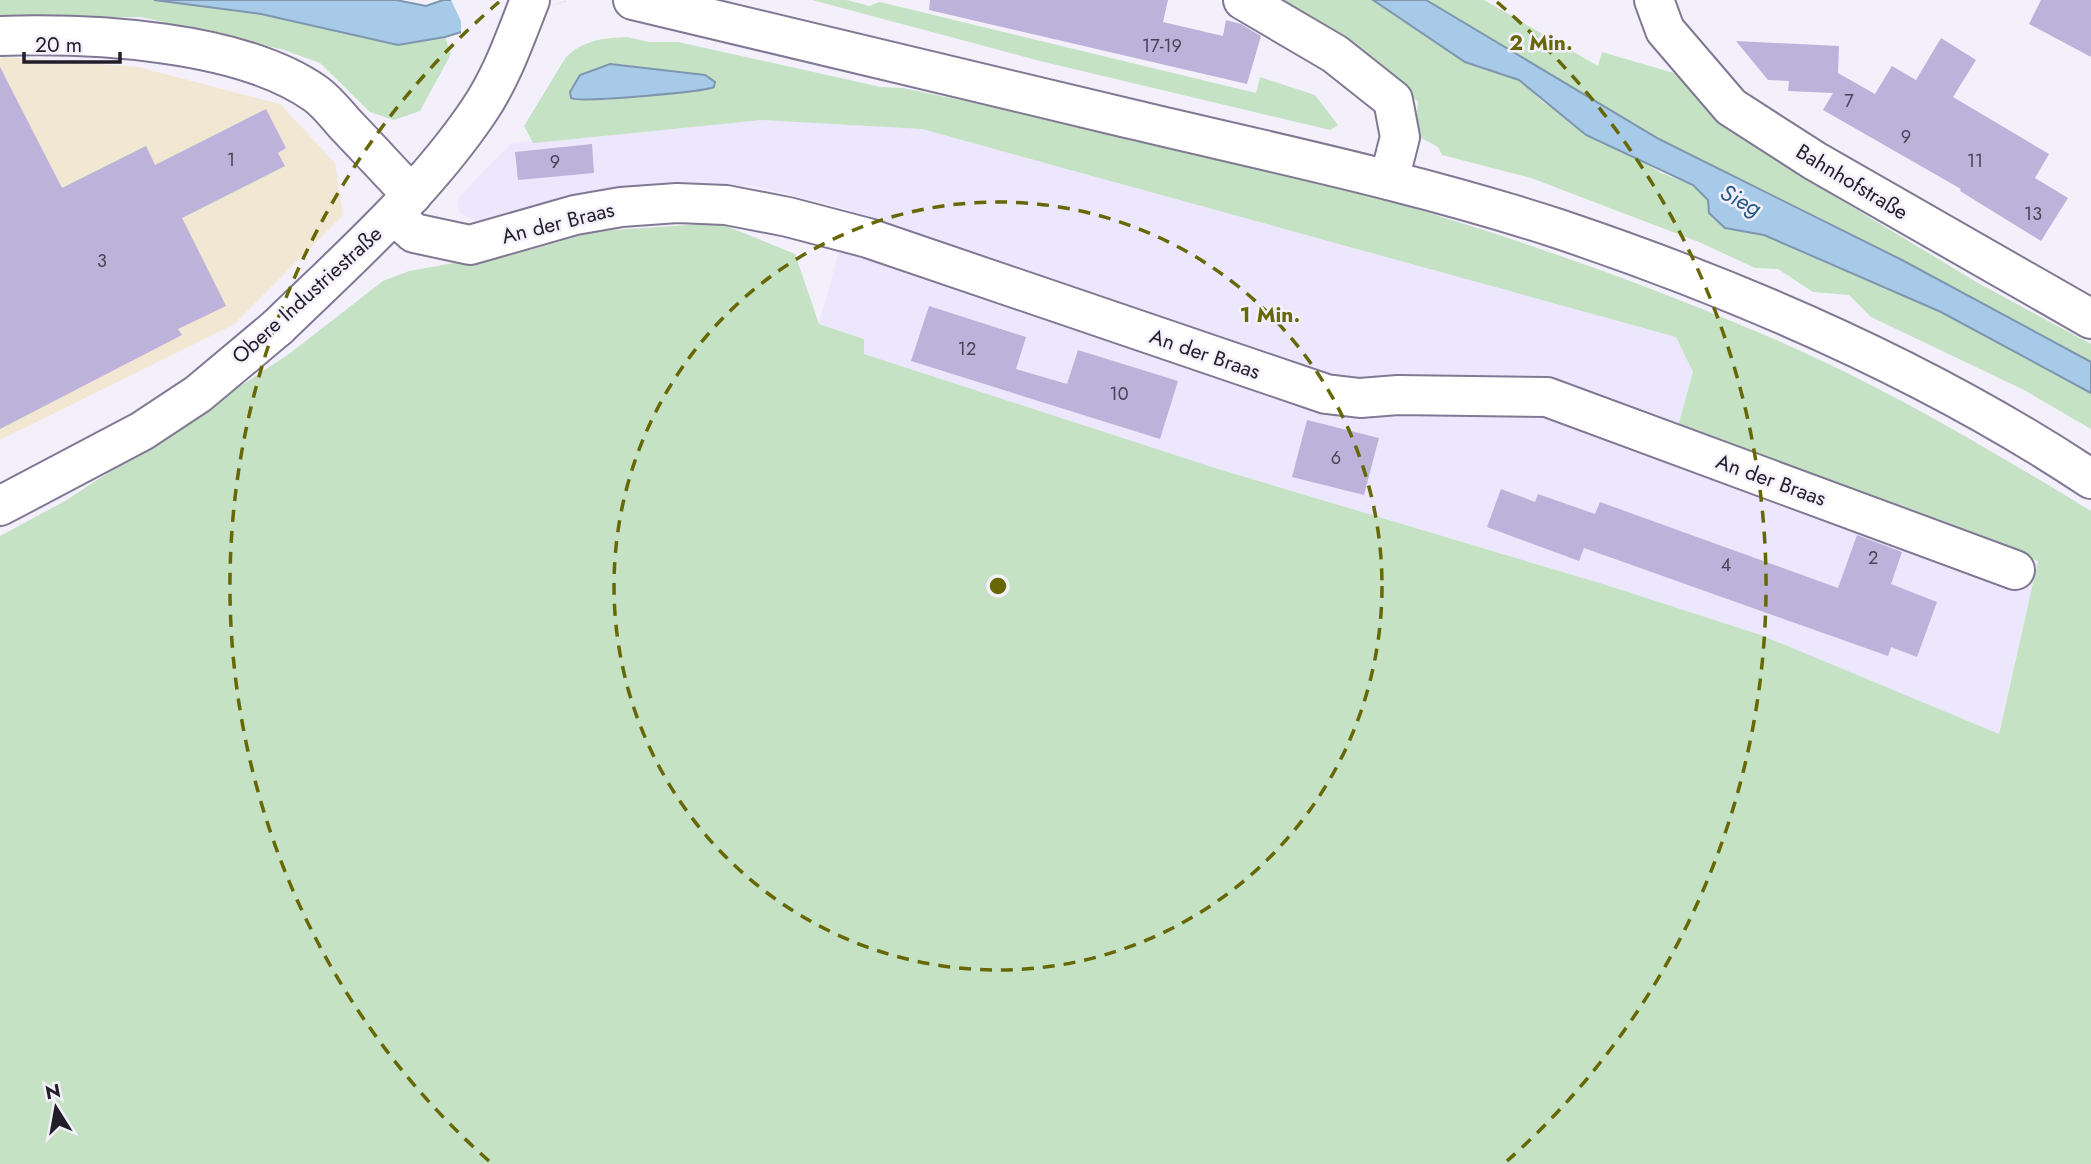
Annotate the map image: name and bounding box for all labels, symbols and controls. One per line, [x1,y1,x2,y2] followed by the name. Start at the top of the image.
[24,21,121,65] scale bar
[1509,28,1573,58] text: 2 Min.
[35,30,82,60] text: 20 m
[1142,33,1182,59] house number: 17-19
[1844,88,1854,114] house number: 7
[1901,124,1911,150] house number: 9
[1790,137,1914,227] street label: Bahnhofstraße
[227,147,235,173] house number: 1
[1967,148,1983,174] house number: 11
[550,149,560,175] house number: 9
[1714,175,1768,225] water label: Sieg
[499,195,617,251] street label: An der Braas
[2024,201,2042,227] house number: 13
[225,219,389,371] street label: Obere Industriestraße
[97,248,107,274] house number: 3
[1240,300,1300,330] text: 1 Min.
[1146,321,1264,387] street label: An der Braas
[958,336,976,362] house number: 12
[1110,381,1129,407] house number: 10
[1331,445,1341,471] house number: 6
[1712,446,1830,514] street label: An der Braas
[1868,545,1878,571] house number: 2
[1721,552,1731,578] house number: 4
[986,574,1010,598] centre of rings
[21,1073,91,1143] north arrow
[43,1077,63,1106] text: N

